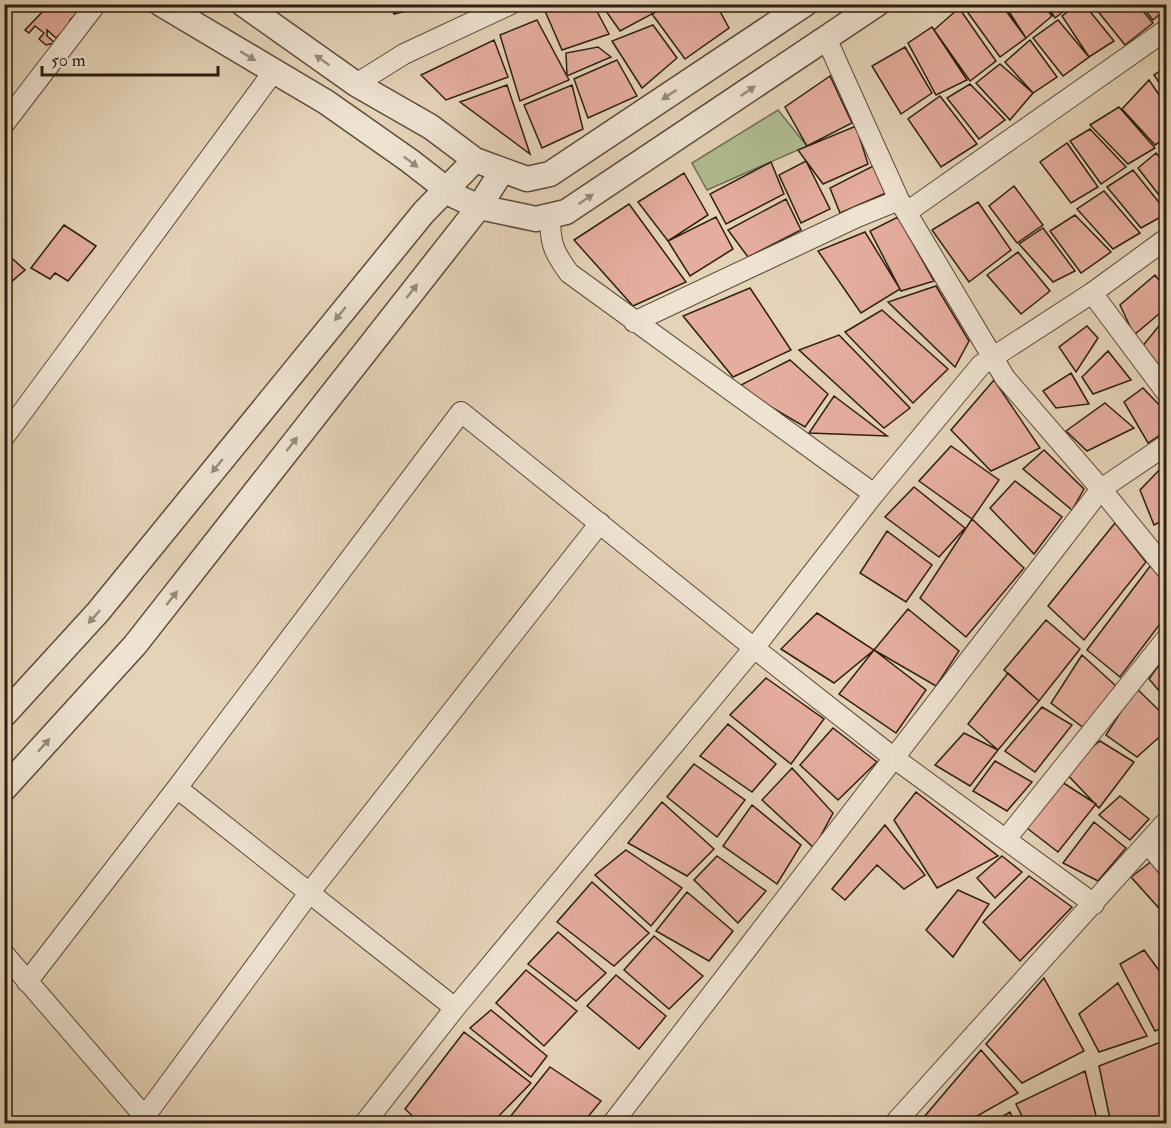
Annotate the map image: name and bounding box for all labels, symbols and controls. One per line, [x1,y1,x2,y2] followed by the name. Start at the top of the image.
[42,39,218,77] scale bar
[51,49,86,72] text: 50 m
[240,50,256,61] one-way arrow
[314,54,330,66] one-way arrow
[740,86,756,97] one-way arrow
[661,89,677,100] one-way arrow
[402,156,418,168] one-way arrow
[578,194,594,205] one-way arrow
[405,283,417,298] one-way arrow
[335,307,347,322] one-way arrow
[285,437,297,452] one-way arrow
[211,458,224,474] one-way arrow
[165,590,178,606] one-way arrow
[87,609,101,624] one-way arrow
[37,738,51,753] one-way arrow

